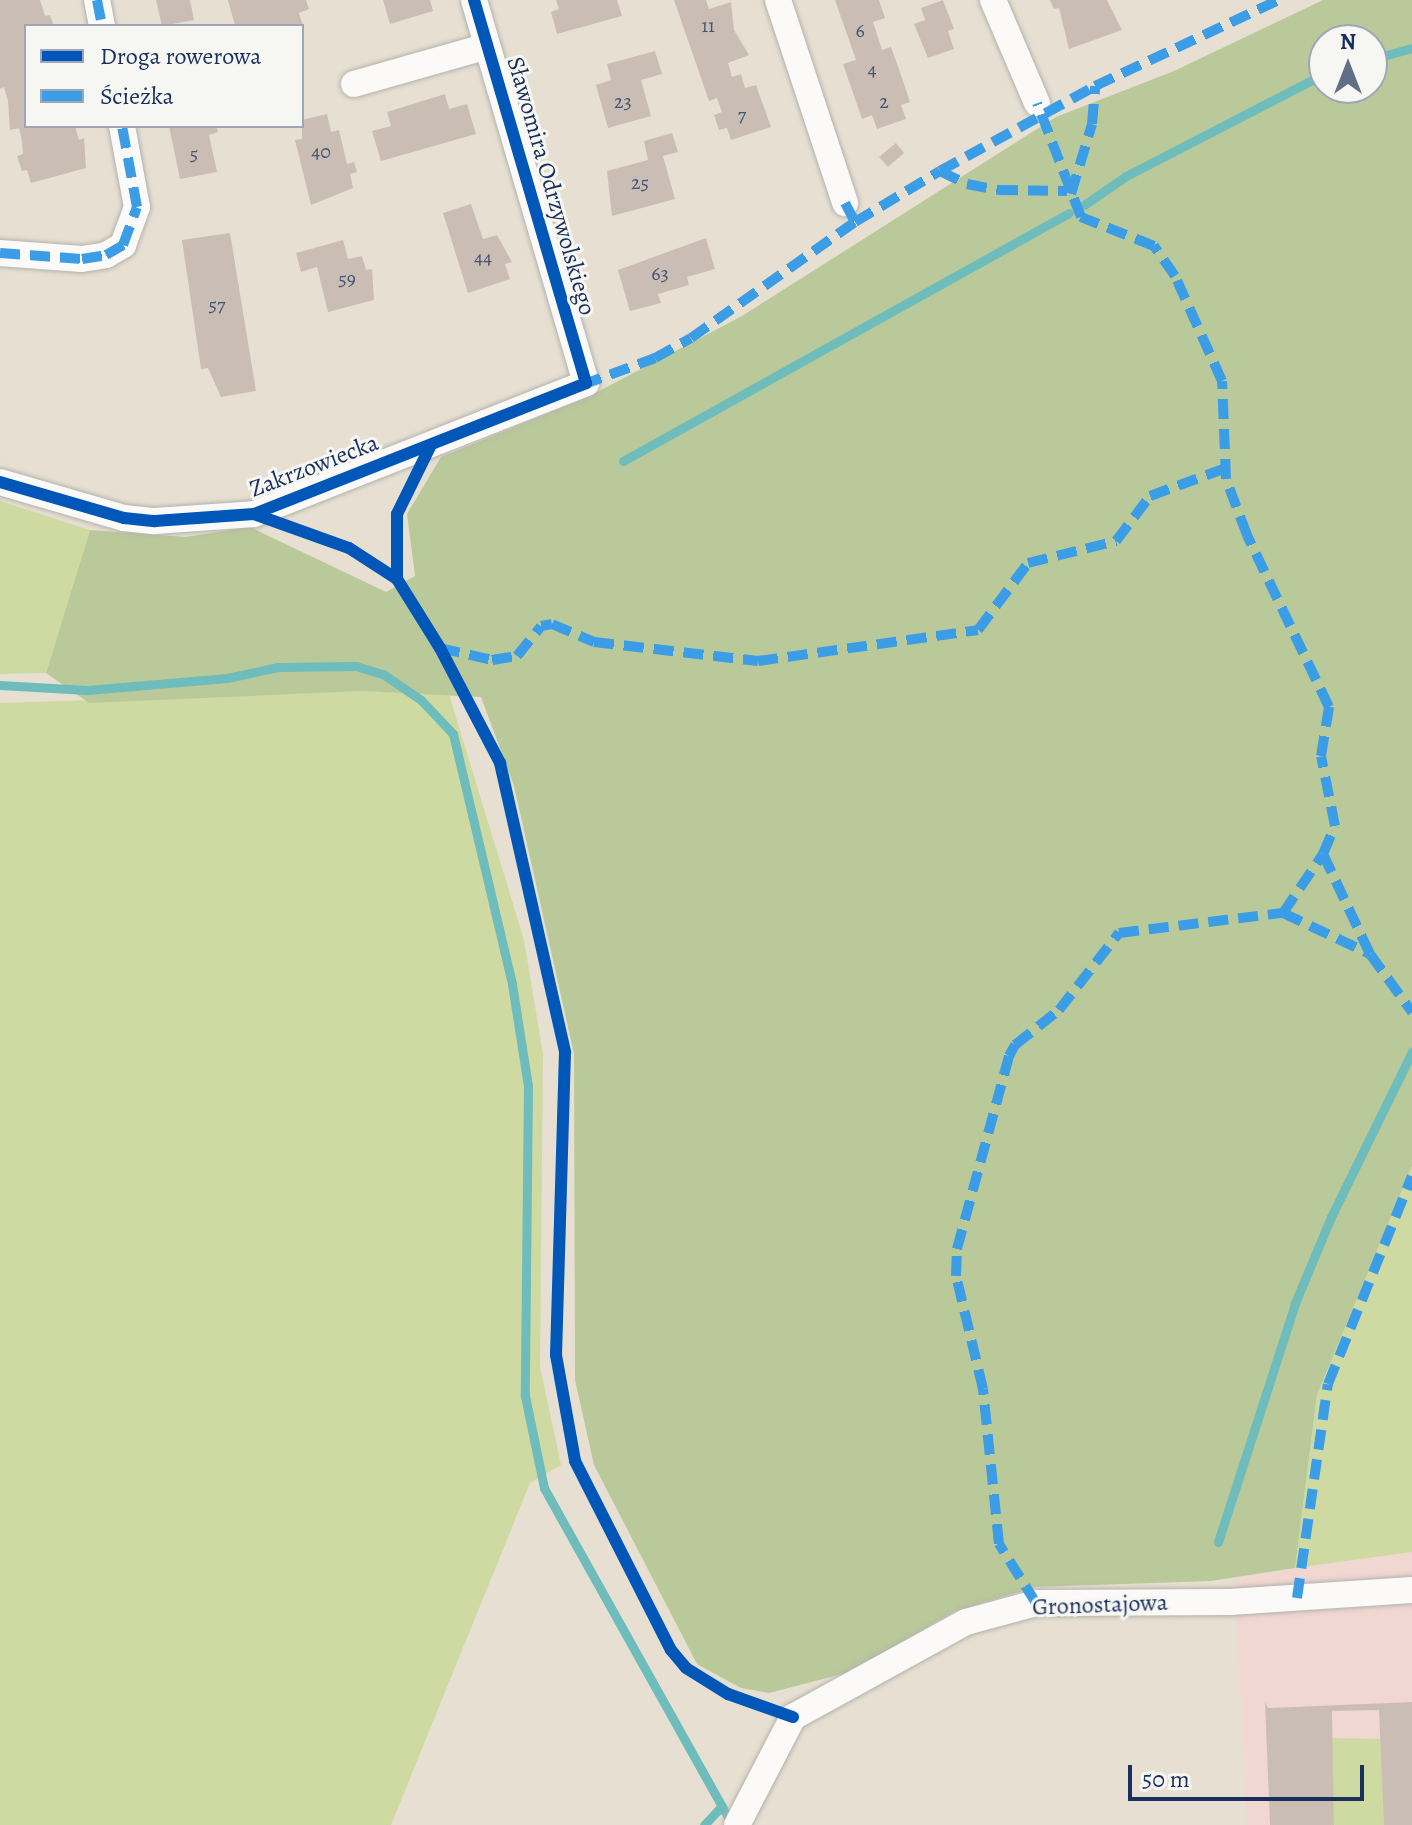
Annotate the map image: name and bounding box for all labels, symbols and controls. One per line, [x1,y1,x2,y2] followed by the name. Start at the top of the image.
[701,13,715,37] house number: 11
[855,18,865,42] house number: 6
[24,24,304,128] legend
[1308,24,1388,104] north arrow
[1340,27,1356,57] text: N
[100,40,261,72] text: Droga rowerowa
[500,54,602,318] street label: Sławomira Odrzywolskiego
[867,57,877,81] house number: 4
[100,80,174,112] text: Ścieżka
[614,89,632,113] house number: 23
[879,89,889,113] house number: 2
[738,102,746,126] house number: 7
[311,139,331,163] house number: 40
[190,141,198,165] house number: 5
[631,170,649,194] house number: 25
[474,245,492,269] house number: 44
[651,261,669,285] house number: 63
[338,266,356,290] house number: 59
[209,292,225,316] house number: 57
[245,428,383,504] street label: Zakrzowiecka
[1032,1588,1168,1622] street label: Gronostajowa
[1132,1749,1368,1799] scale bar
[1142,1763,1190,1795] text: 50 m

